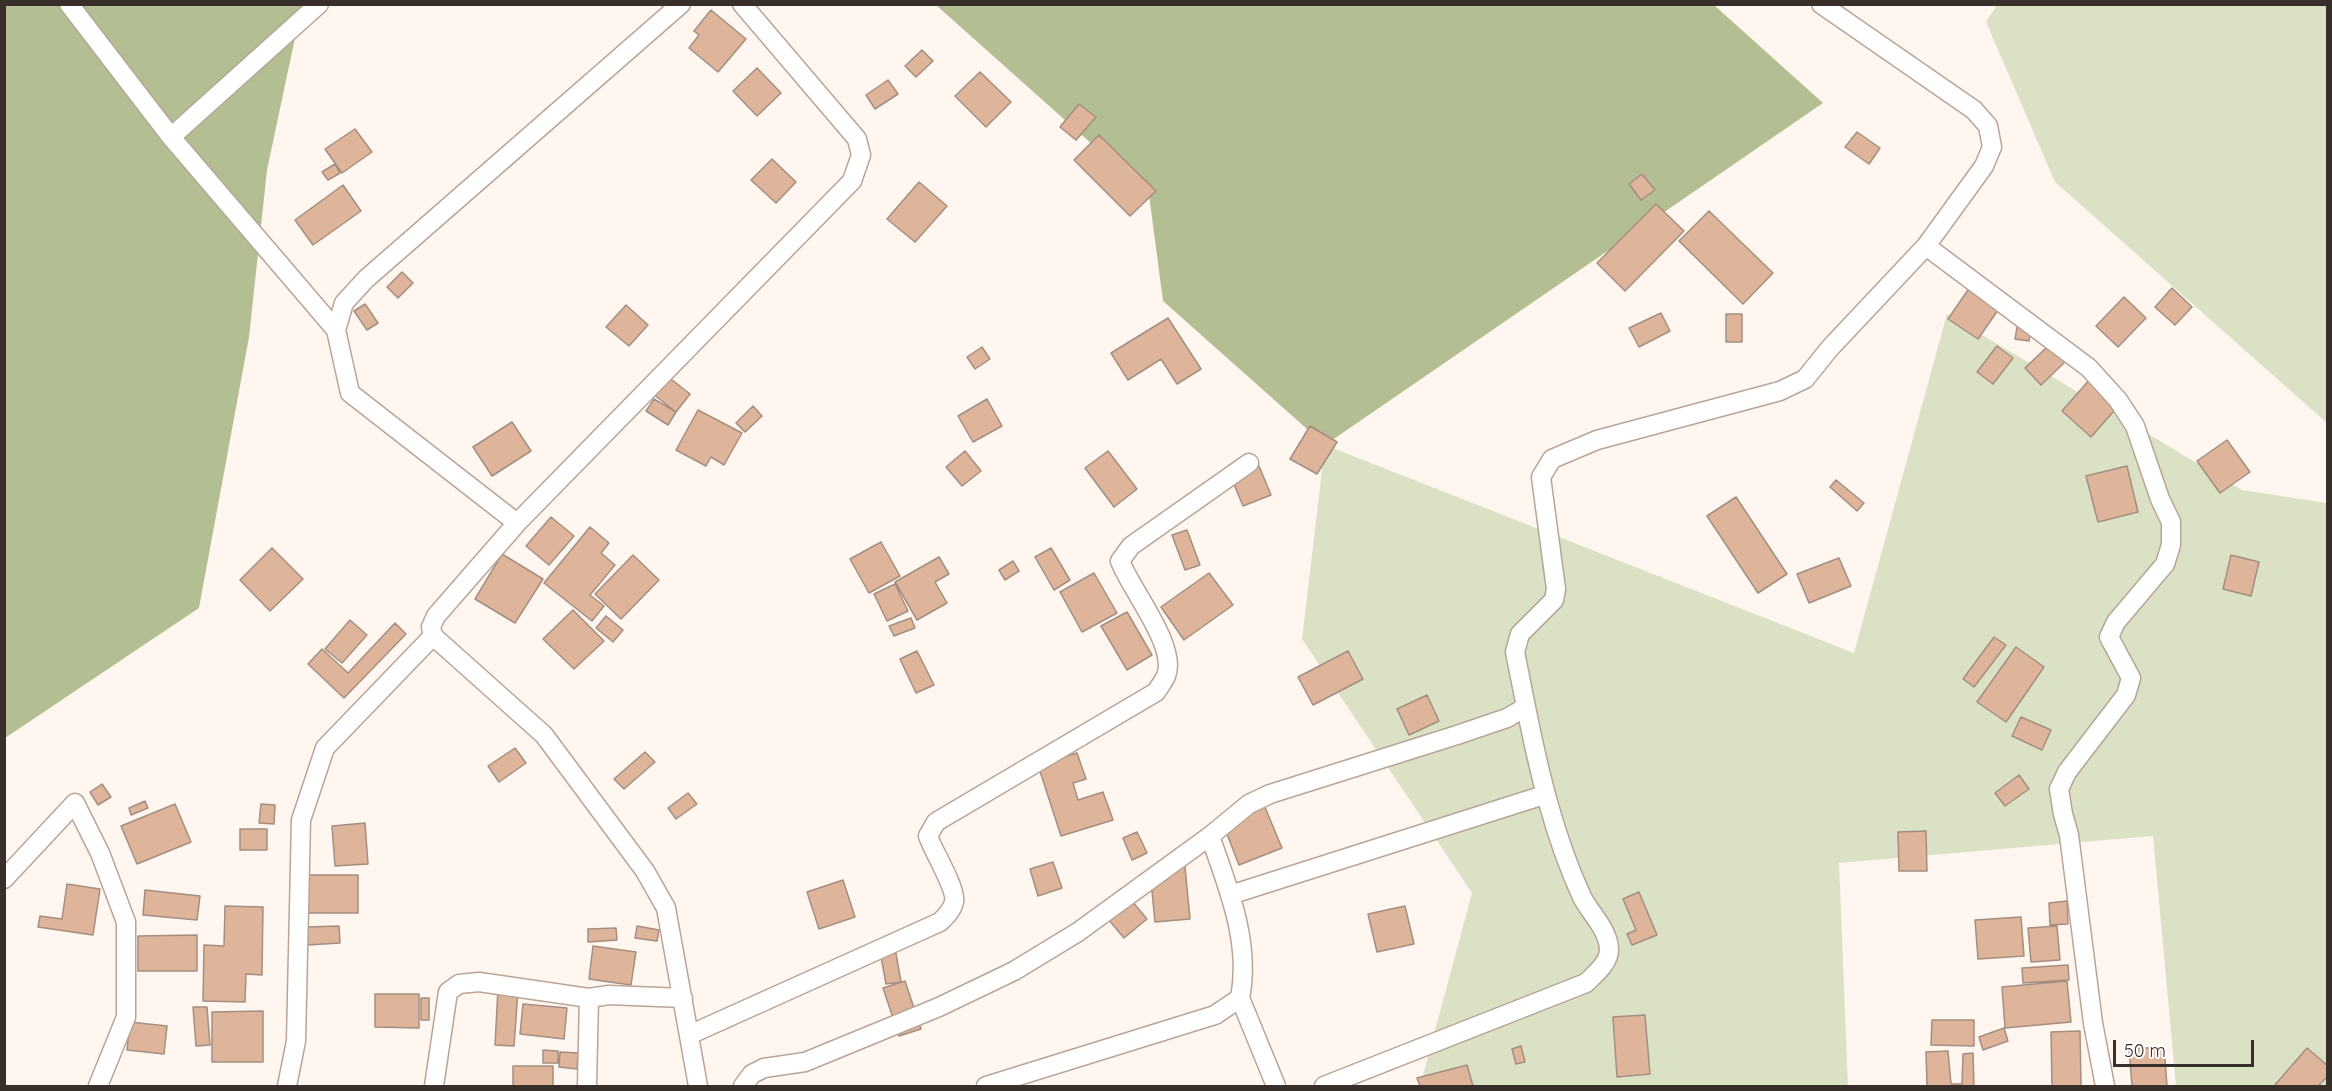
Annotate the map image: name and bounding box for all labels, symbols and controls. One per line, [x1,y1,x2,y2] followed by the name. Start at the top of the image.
[2116,1028,2257,1066] scale bar
[2124,1039,2166,1062] text: 50 m

